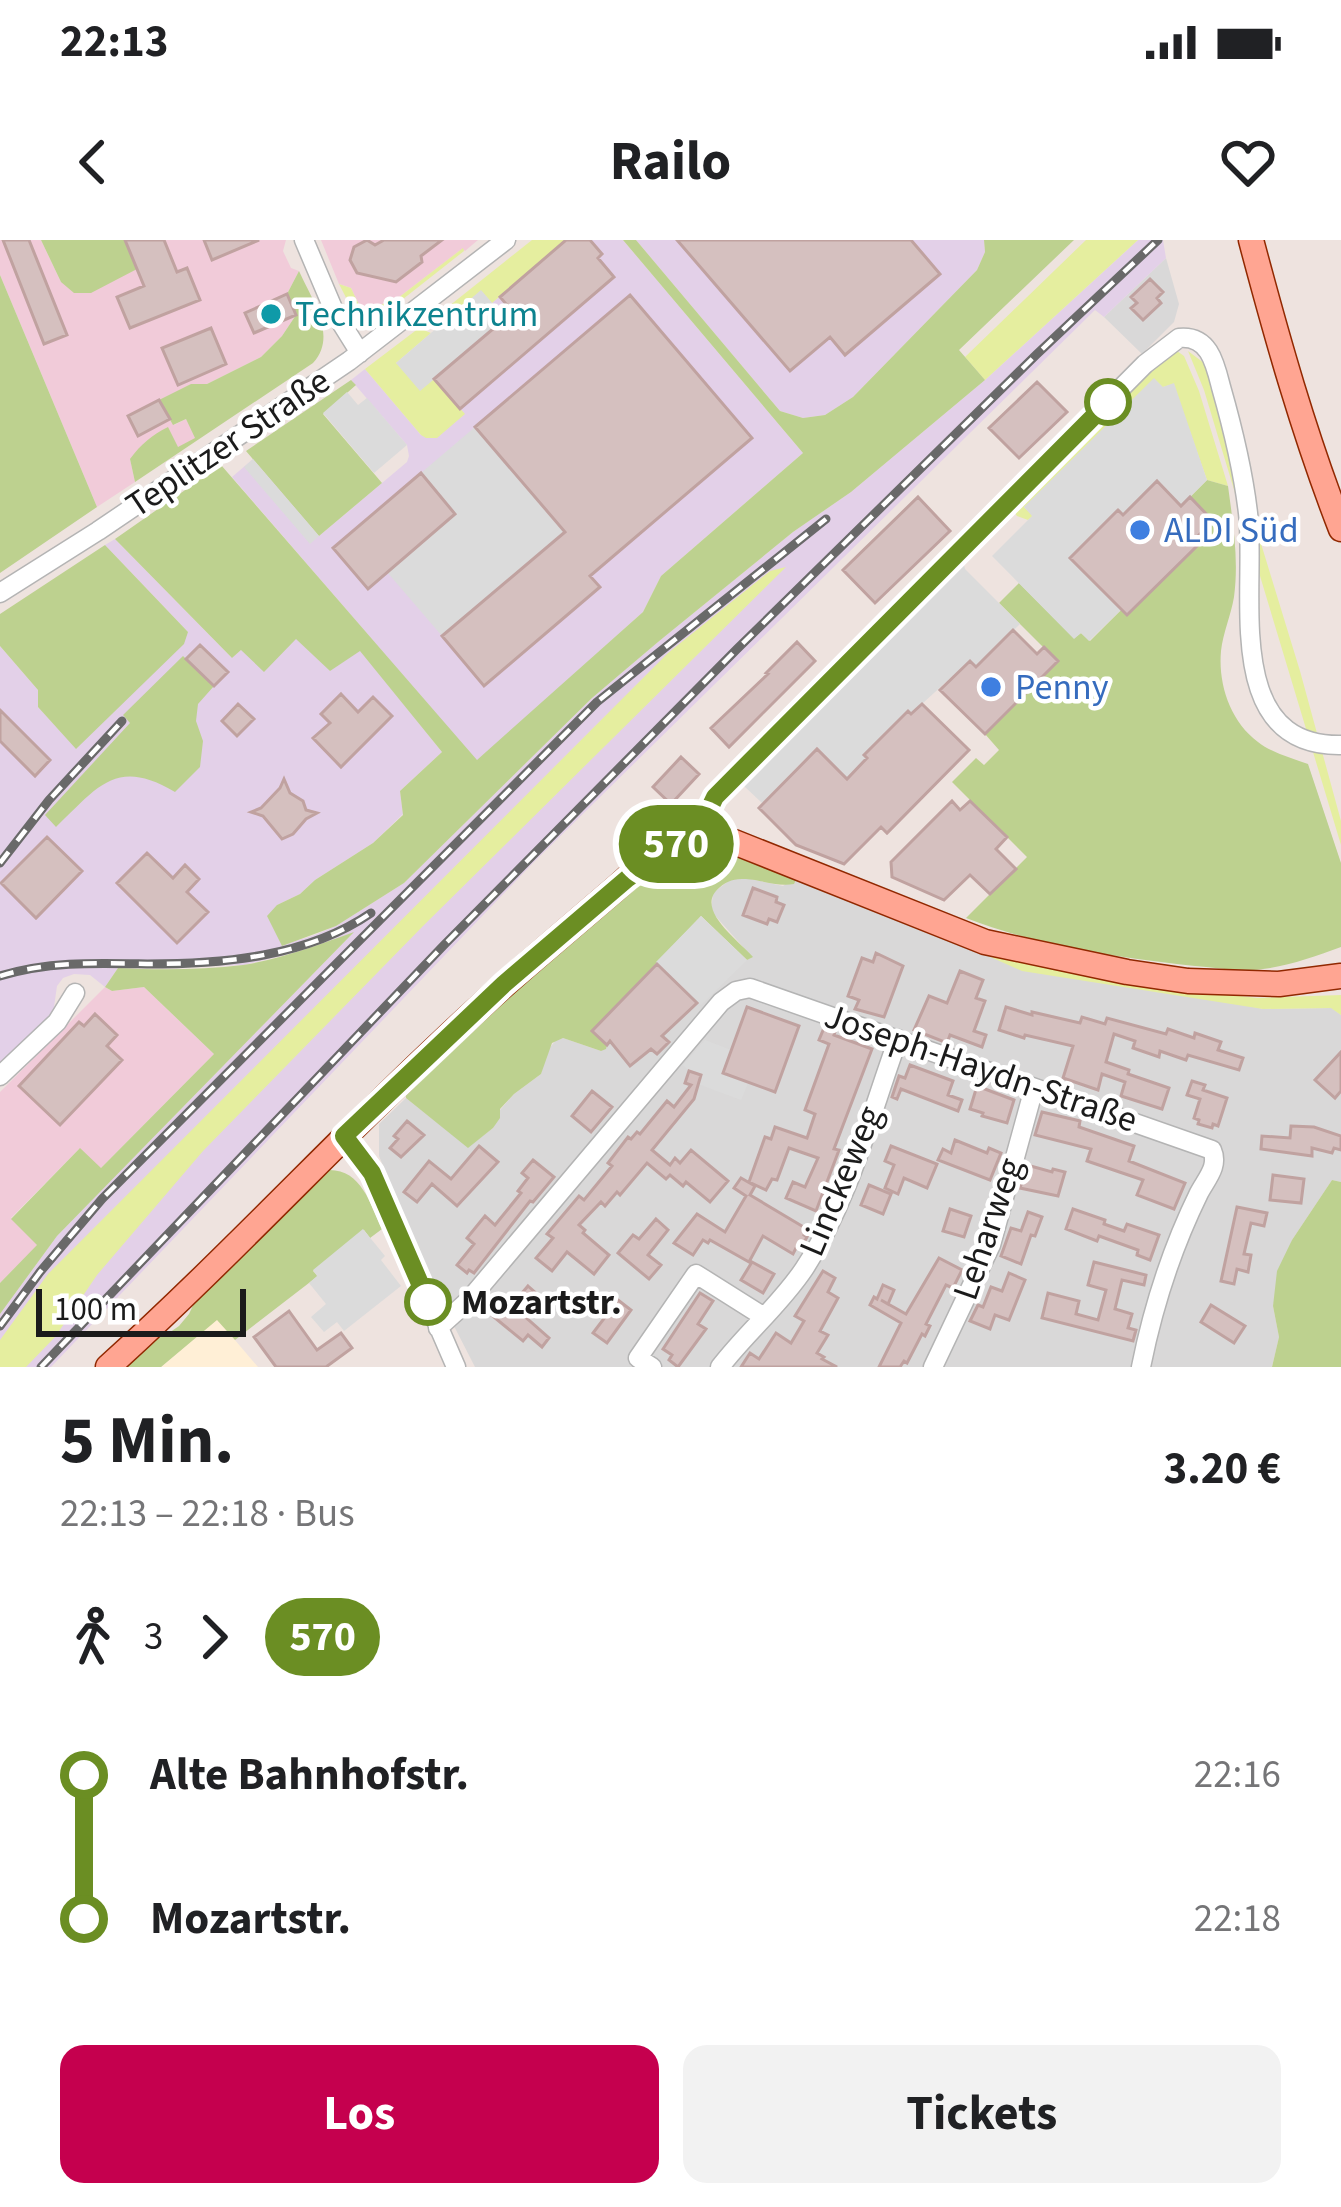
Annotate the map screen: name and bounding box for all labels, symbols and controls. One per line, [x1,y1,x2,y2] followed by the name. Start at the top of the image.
[60,10,169,74] text: 22:13
[610,124,731,201] text: Railo
[60,129,126,195] icon: back
[1215,129,1281,195] icon: heart
[295,289,538,340] place label: Technikzentrum
[258,301,284,327] marker: Technikzentrum
[116,356,340,530] street label: Teplitzer Straße
[1086,380,1130,424] unlabelled marker
[1164,505,1299,556] place label: ALDI Süd
[1127,517,1153,543] marker: ALDI Süd
[1015,662,1109,713] place label: Penny
[978,674,1004,700] marker: Penny
[607,805,745,883] line badge: 570
[643,814,709,874] text: 570
[818,991,1144,1145] street label: Joseph-Haydn-Straße
[786,1098,896,1264] street label: Linckeweg
[940,1151,1036,1307] street label: Leharweg
[461,1277,622,1328] place label: Mozartstr.
[406,1280,450,1324] marker: Mozartstr.
[36,1283,246,1336] scale bar
[54,1286,137,1333] text: 100 m
[60,1394,234,1488] text: 5 Min.
[1163,1437,1281,1501] text: 3.20 €
[60,1486,355,1542] text: 22:13 – 22:18 · Bus
[60,1604,126,1670] icon: walk
[181,1604,247,1670] icon: forward
[289,1607,356,1667] text: 570
[144,1609,163,1665] text: 3
[150,1743,469,1807] text: Alte Bahnhofstr.
[1194,1747,1281,1803] text: 22:16
[150,1887,351,1951] text: Mozartstr.
[1194,1891,1281,1947] text: 22:18
[60,2045,659,2183] button: Los
[683,2045,1281,2183] button: Tickets

